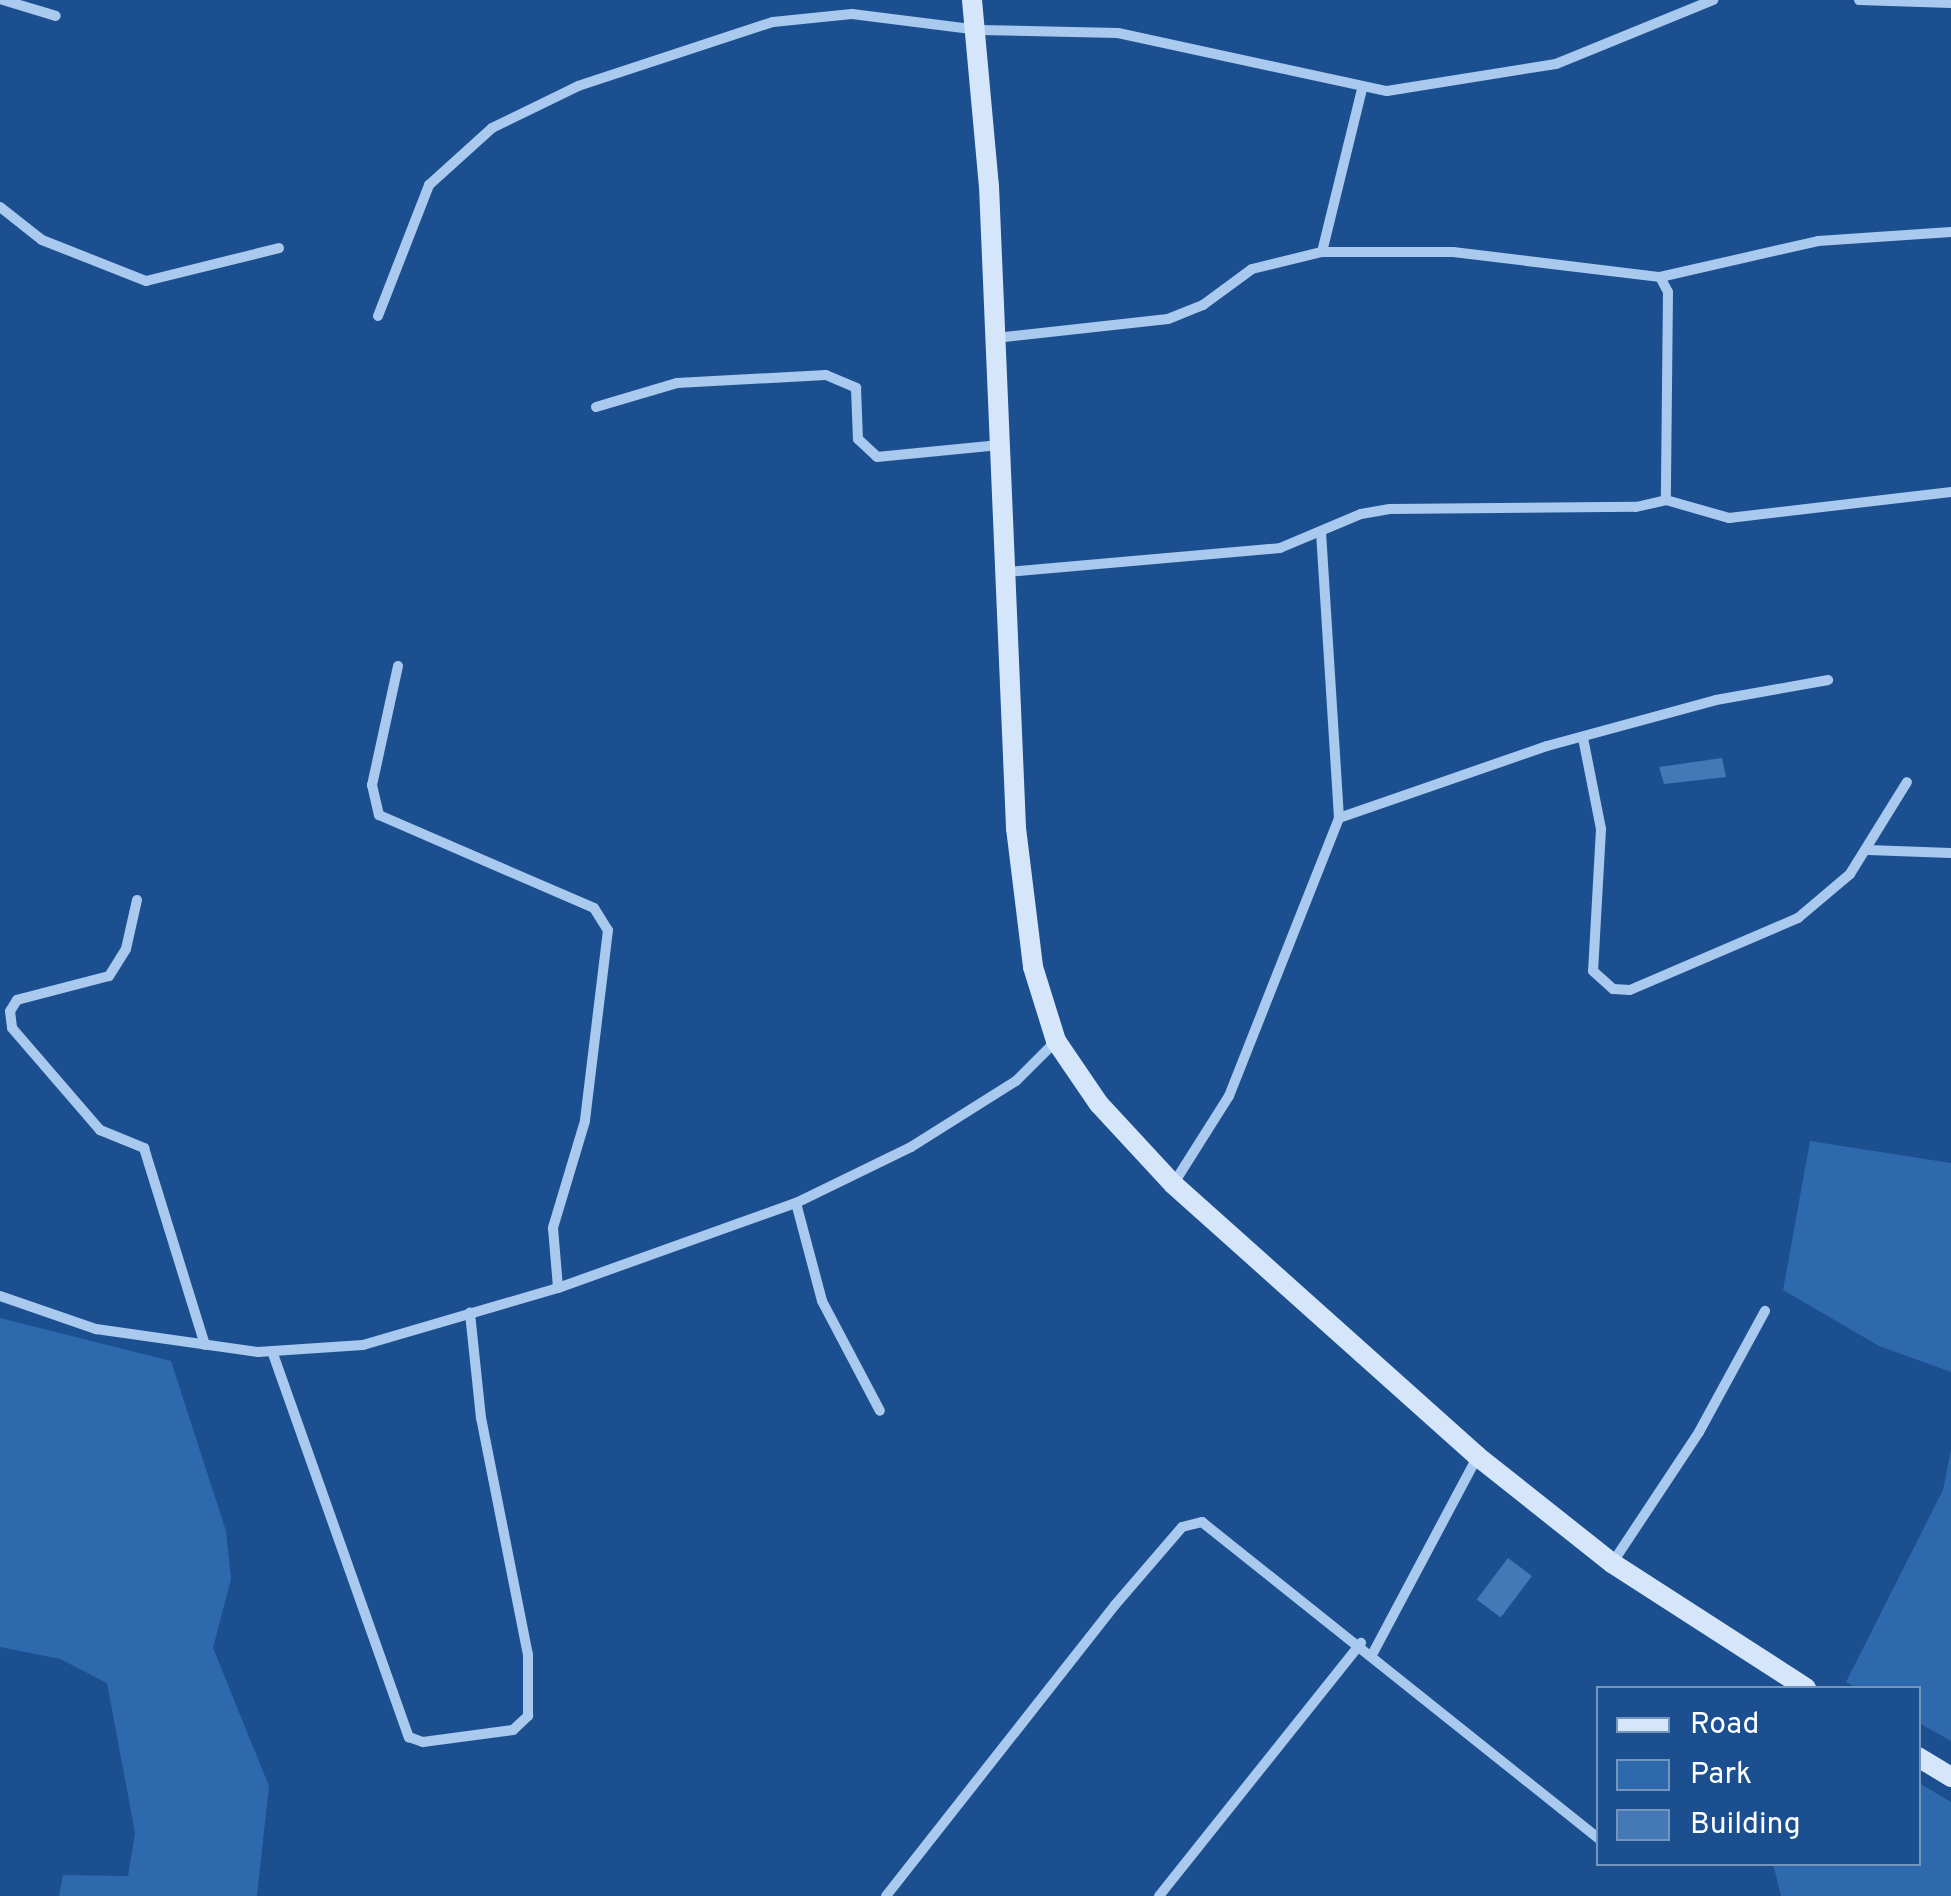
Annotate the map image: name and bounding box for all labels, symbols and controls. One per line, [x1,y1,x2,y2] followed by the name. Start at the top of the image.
[1596,1686,1921,1866] legend
[1690,1707,1759,1744] text: Road
[1690,1757,1752,1794] text: Park
[1690,1807,1801,1844] text: Building

